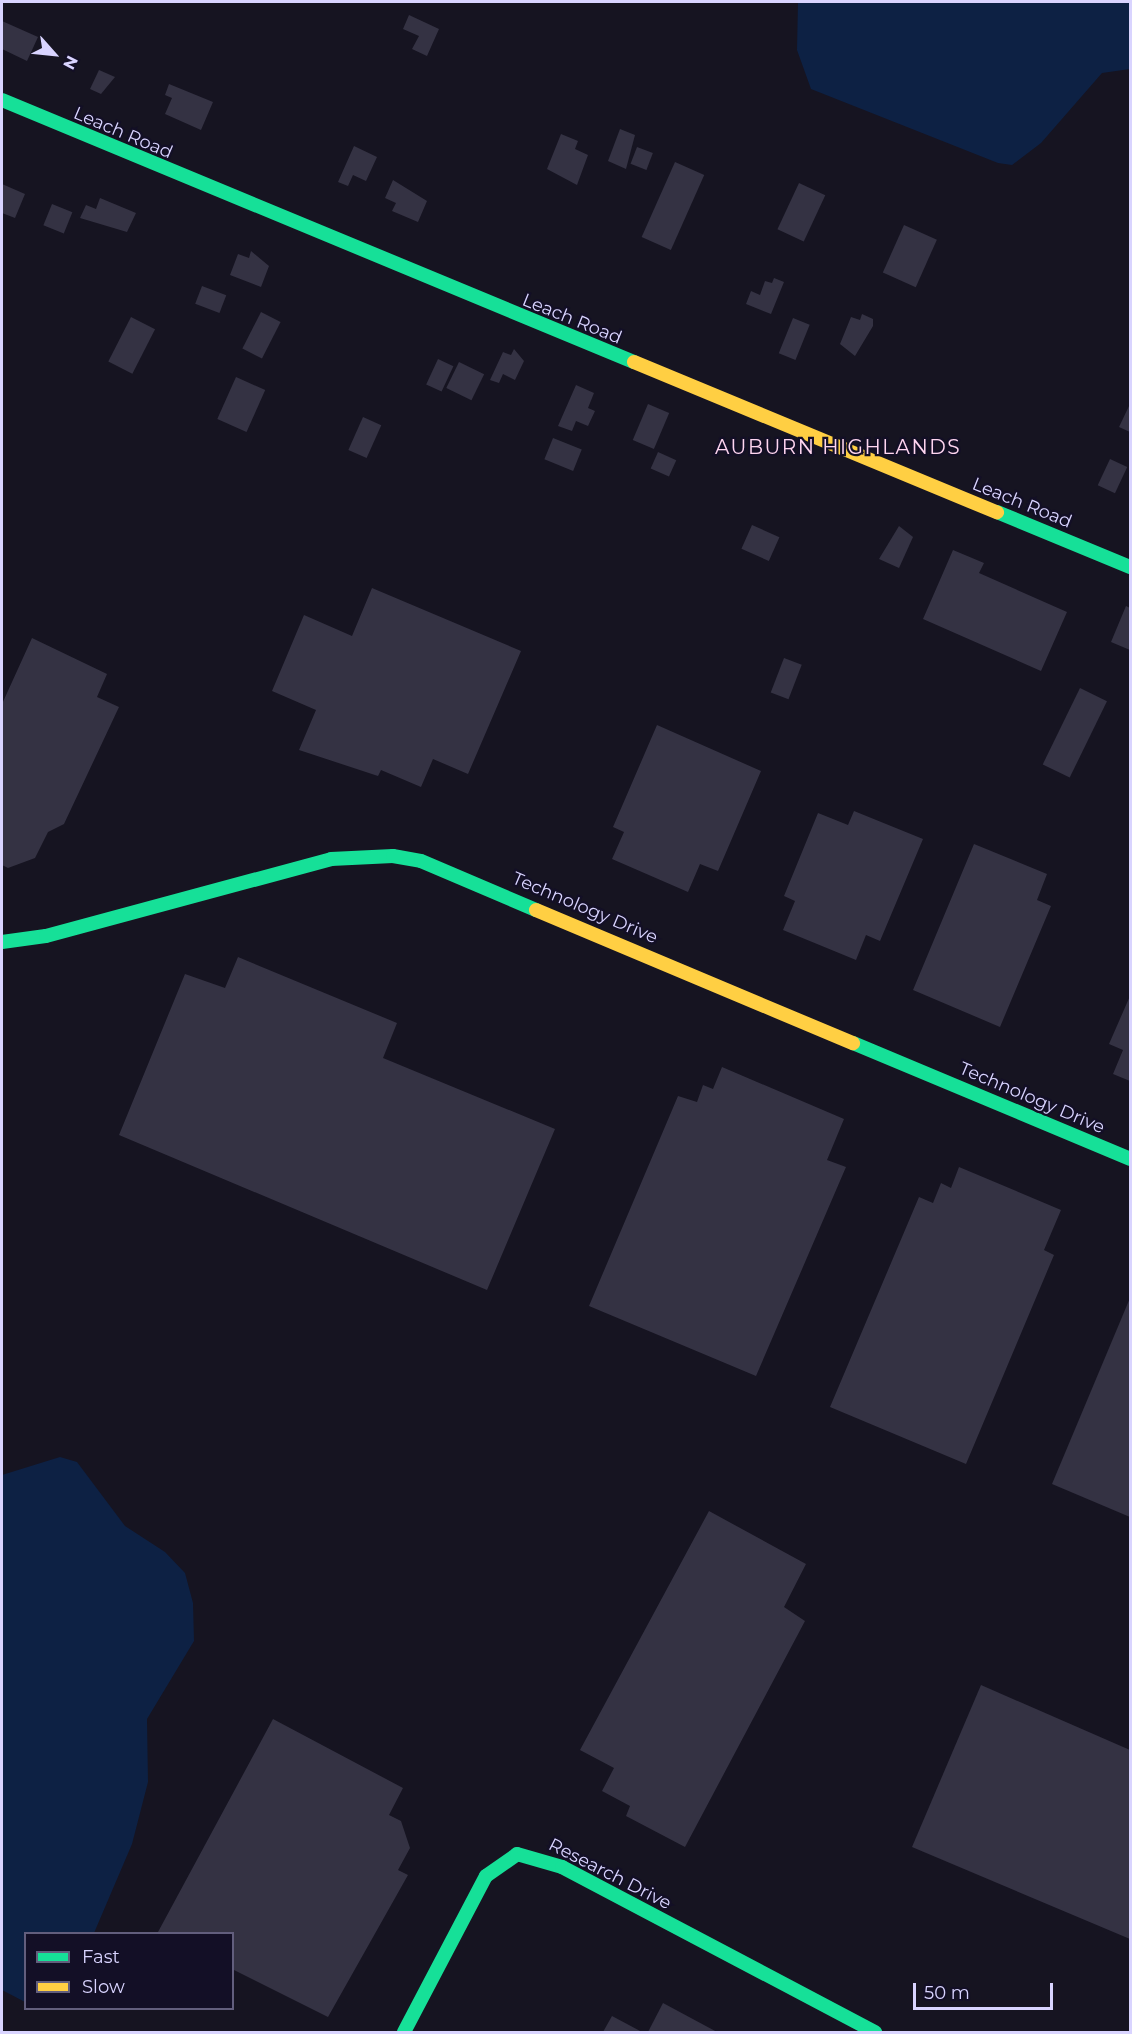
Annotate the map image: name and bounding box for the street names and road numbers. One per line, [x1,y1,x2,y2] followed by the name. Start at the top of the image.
[70,102,176,164] street label: Leach Road
[519,289,625,349] street label: Leach Road
[969,473,1075,533] street label: Leach Road
[509,868,661,948] street label: Technology Drive
[956,1058,1108,1138] street label: Technology Drive
[545,1834,675,1914] street label: Research Drive

